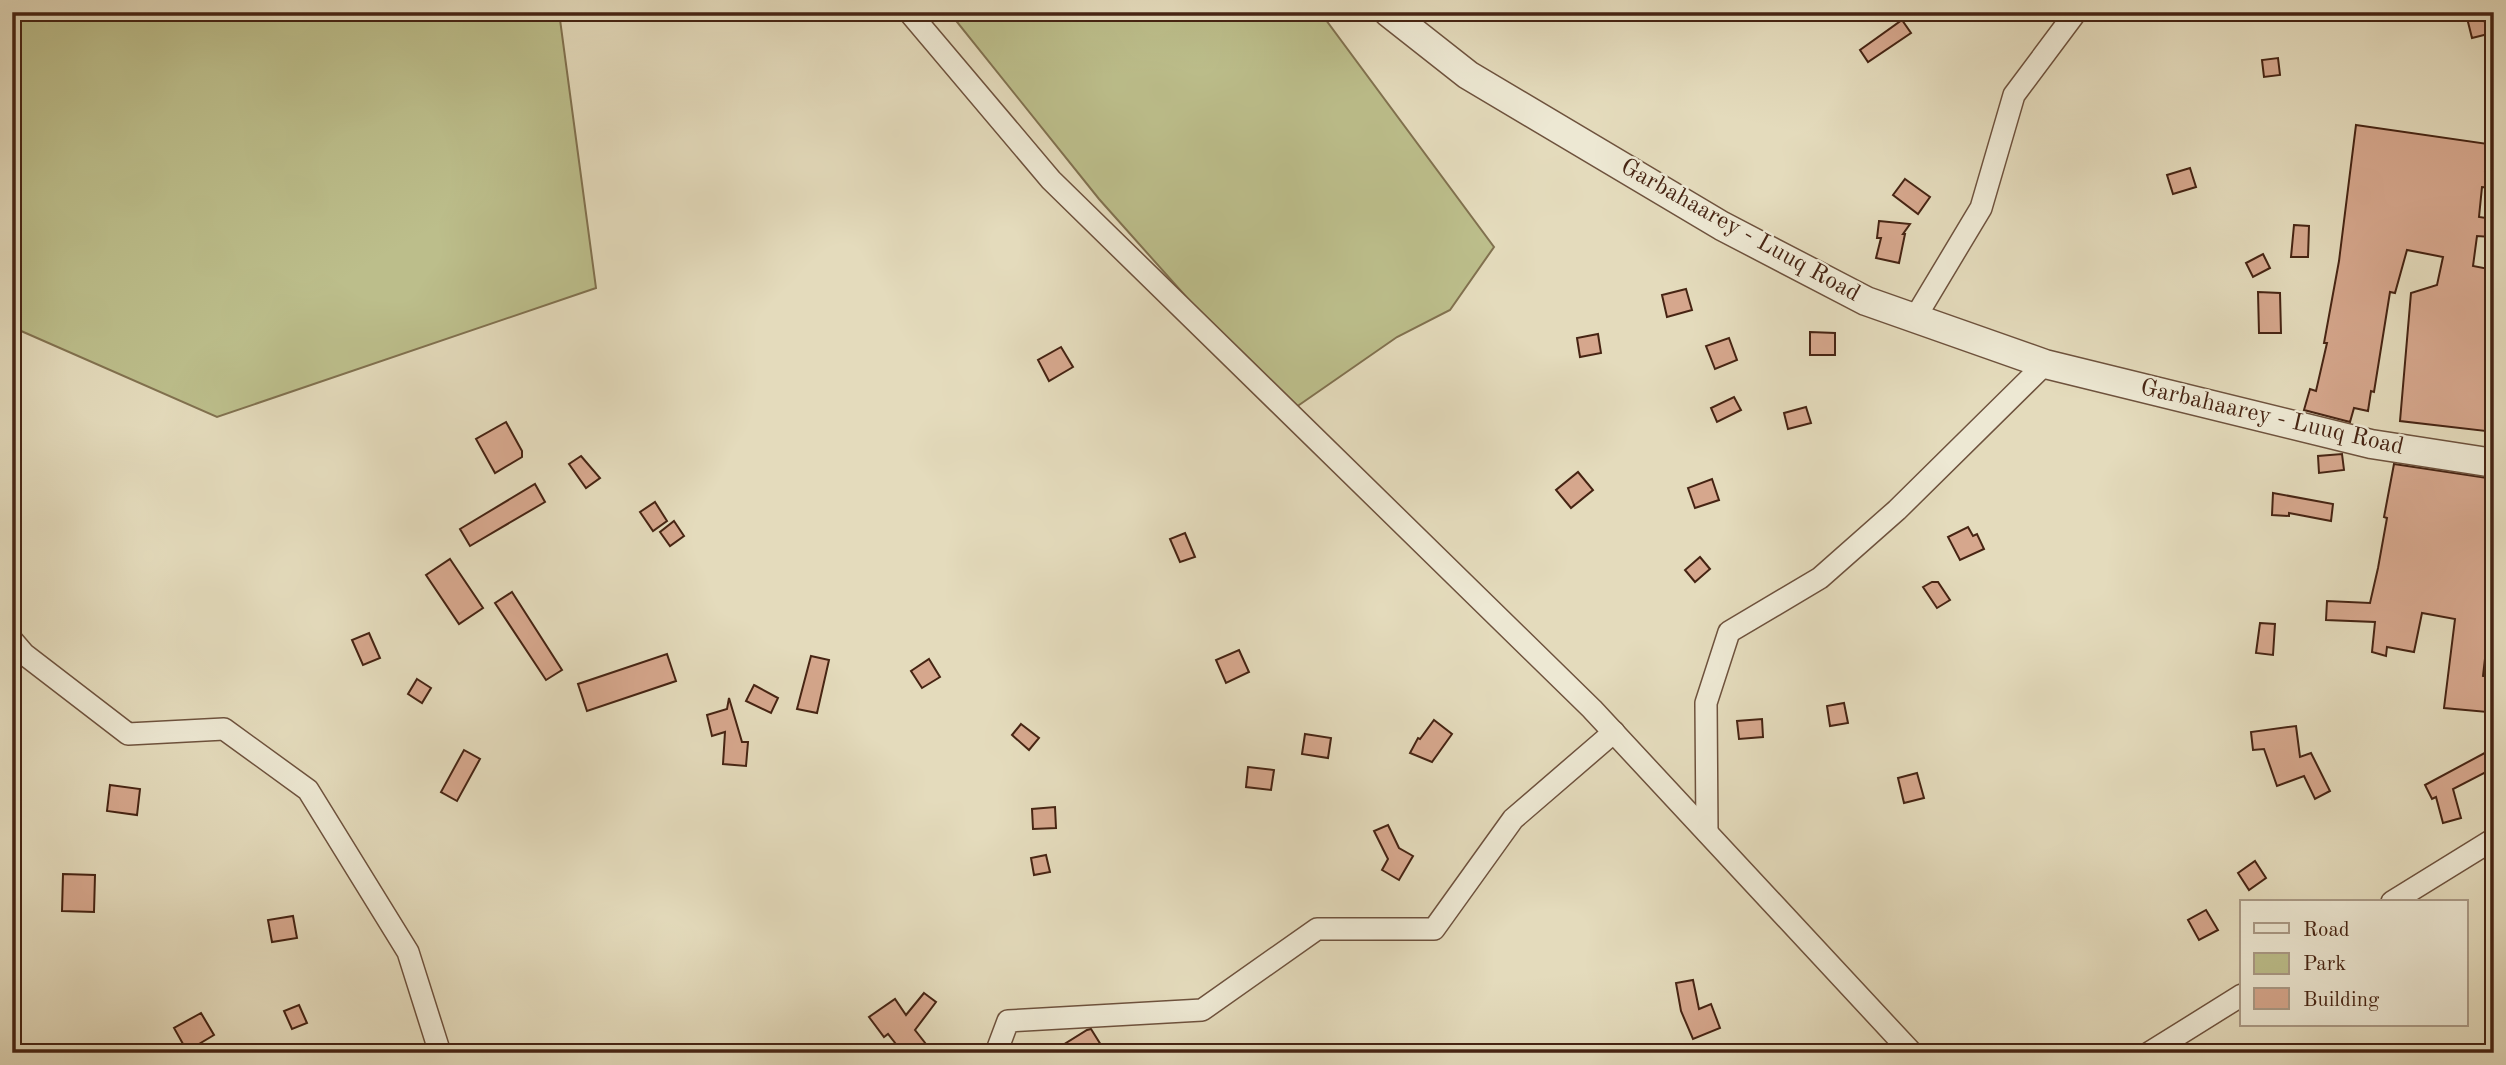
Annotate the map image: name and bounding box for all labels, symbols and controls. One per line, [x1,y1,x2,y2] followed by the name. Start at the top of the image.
[1616,155,1864,307] street label: Garbahaarey - Luuq Road
[2138,376,2406,460] street label: Garbahaarey - Luuq Road
[2240,900,2468,1026] legend
[2303,920,2350,941] text: Road
[2303,954,2346,975] text: Park
[2303,990,2380,1011] text: Building

